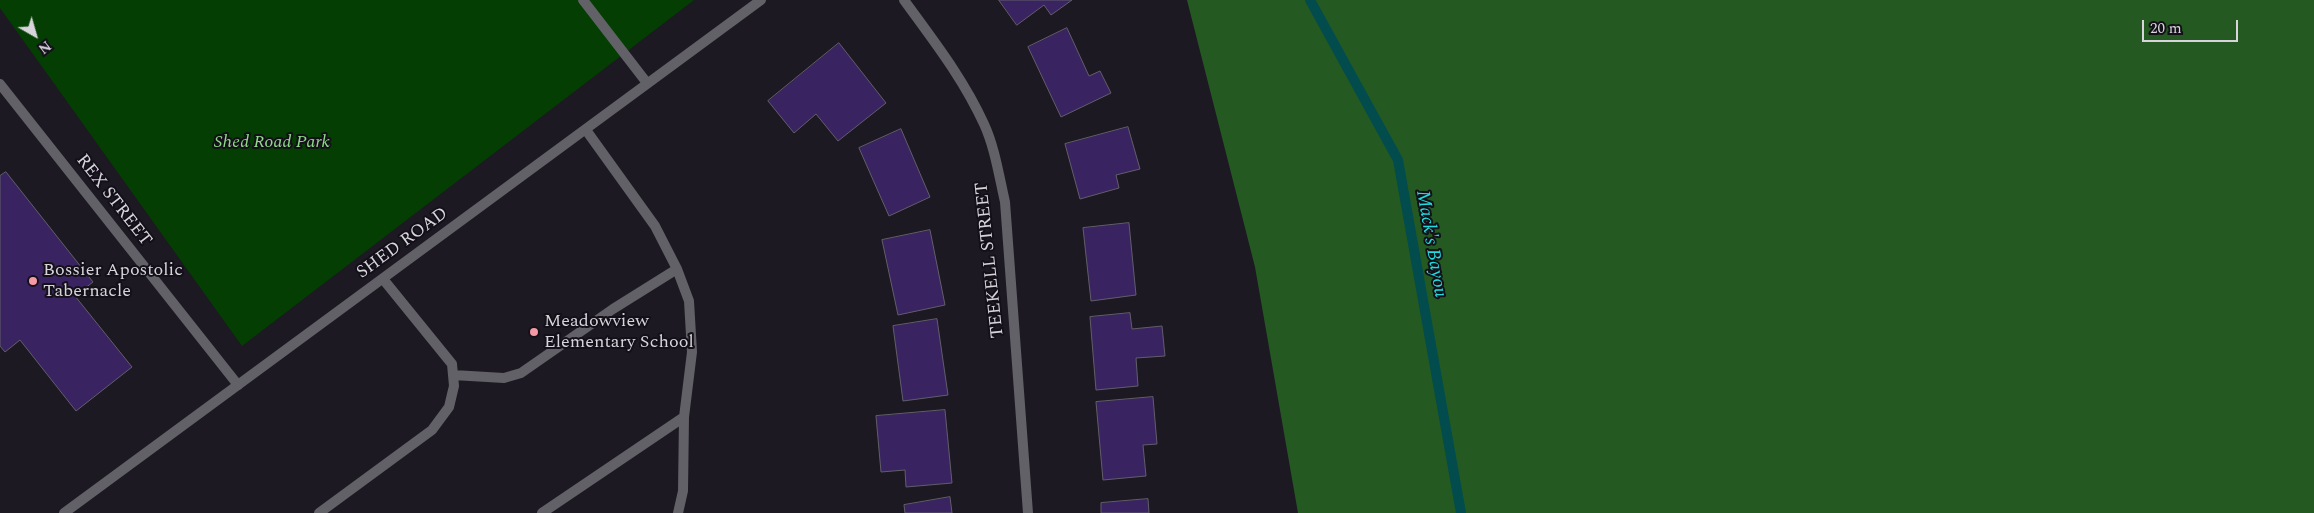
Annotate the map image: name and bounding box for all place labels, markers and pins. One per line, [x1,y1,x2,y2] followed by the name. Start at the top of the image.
[43,260,183,302] place label: Bossier Apostolic Tabernacle
[27,275,39,287] marker: Bossier Apostolic Tabernacle
[544,311,694,354] place label: Meadowview Elementary School
[528,326,540,338] marker: Meadowview Elementary School

